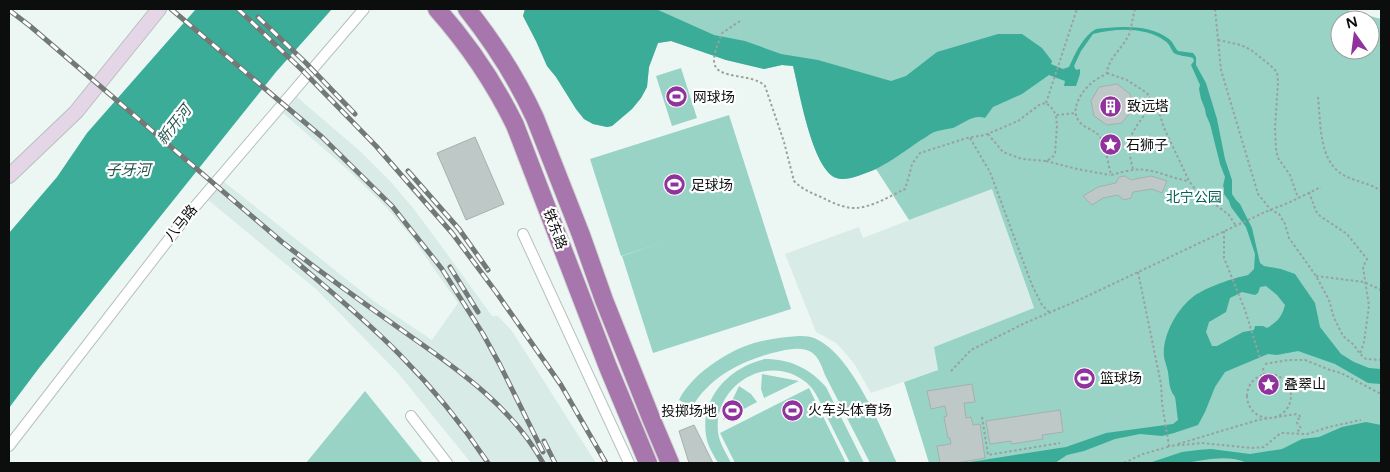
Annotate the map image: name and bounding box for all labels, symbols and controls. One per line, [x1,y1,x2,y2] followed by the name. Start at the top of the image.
[1330,10,1380,60] north arrow
[1344,13,1359,32] text: N
[665,85,689,109] sports icon: 网球场
[693,89,735,106] place label: 网球场
[1099,94,1123,118] building icon: 致远塔
[1127,98,1169,115] place label: 致远塔
[153,99,197,148] water label: 新开河
[1098,133,1122,157] place icon: 石狮子
[1126,137,1168,154] place label: 石狮子
[105,161,153,179] water label: 子牙河
[663,173,687,197] sports icon: 足球场
[691,177,733,194] place label: 足球场
[1166,189,1222,206] park label: 北宁公园
[161,201,201,245] street label: 八马路
[540,206,570,252] street label: 铁东路
[1072,366,1096,390] sports icon: 篮球场
[1100,370,1142,387] place label: 篮球场
[1256,372,1280,396] place icon: 叠翠山
[1284,376,1326,393] place label: 叠翠山
[780,398,804,422] sports icon: 火车头体育场
[721,399,745,423] sports icon: 投掷场地
[808,402,892,419] place label: 火车头体育场
[661,403,717,420] place label: 投掷场地

